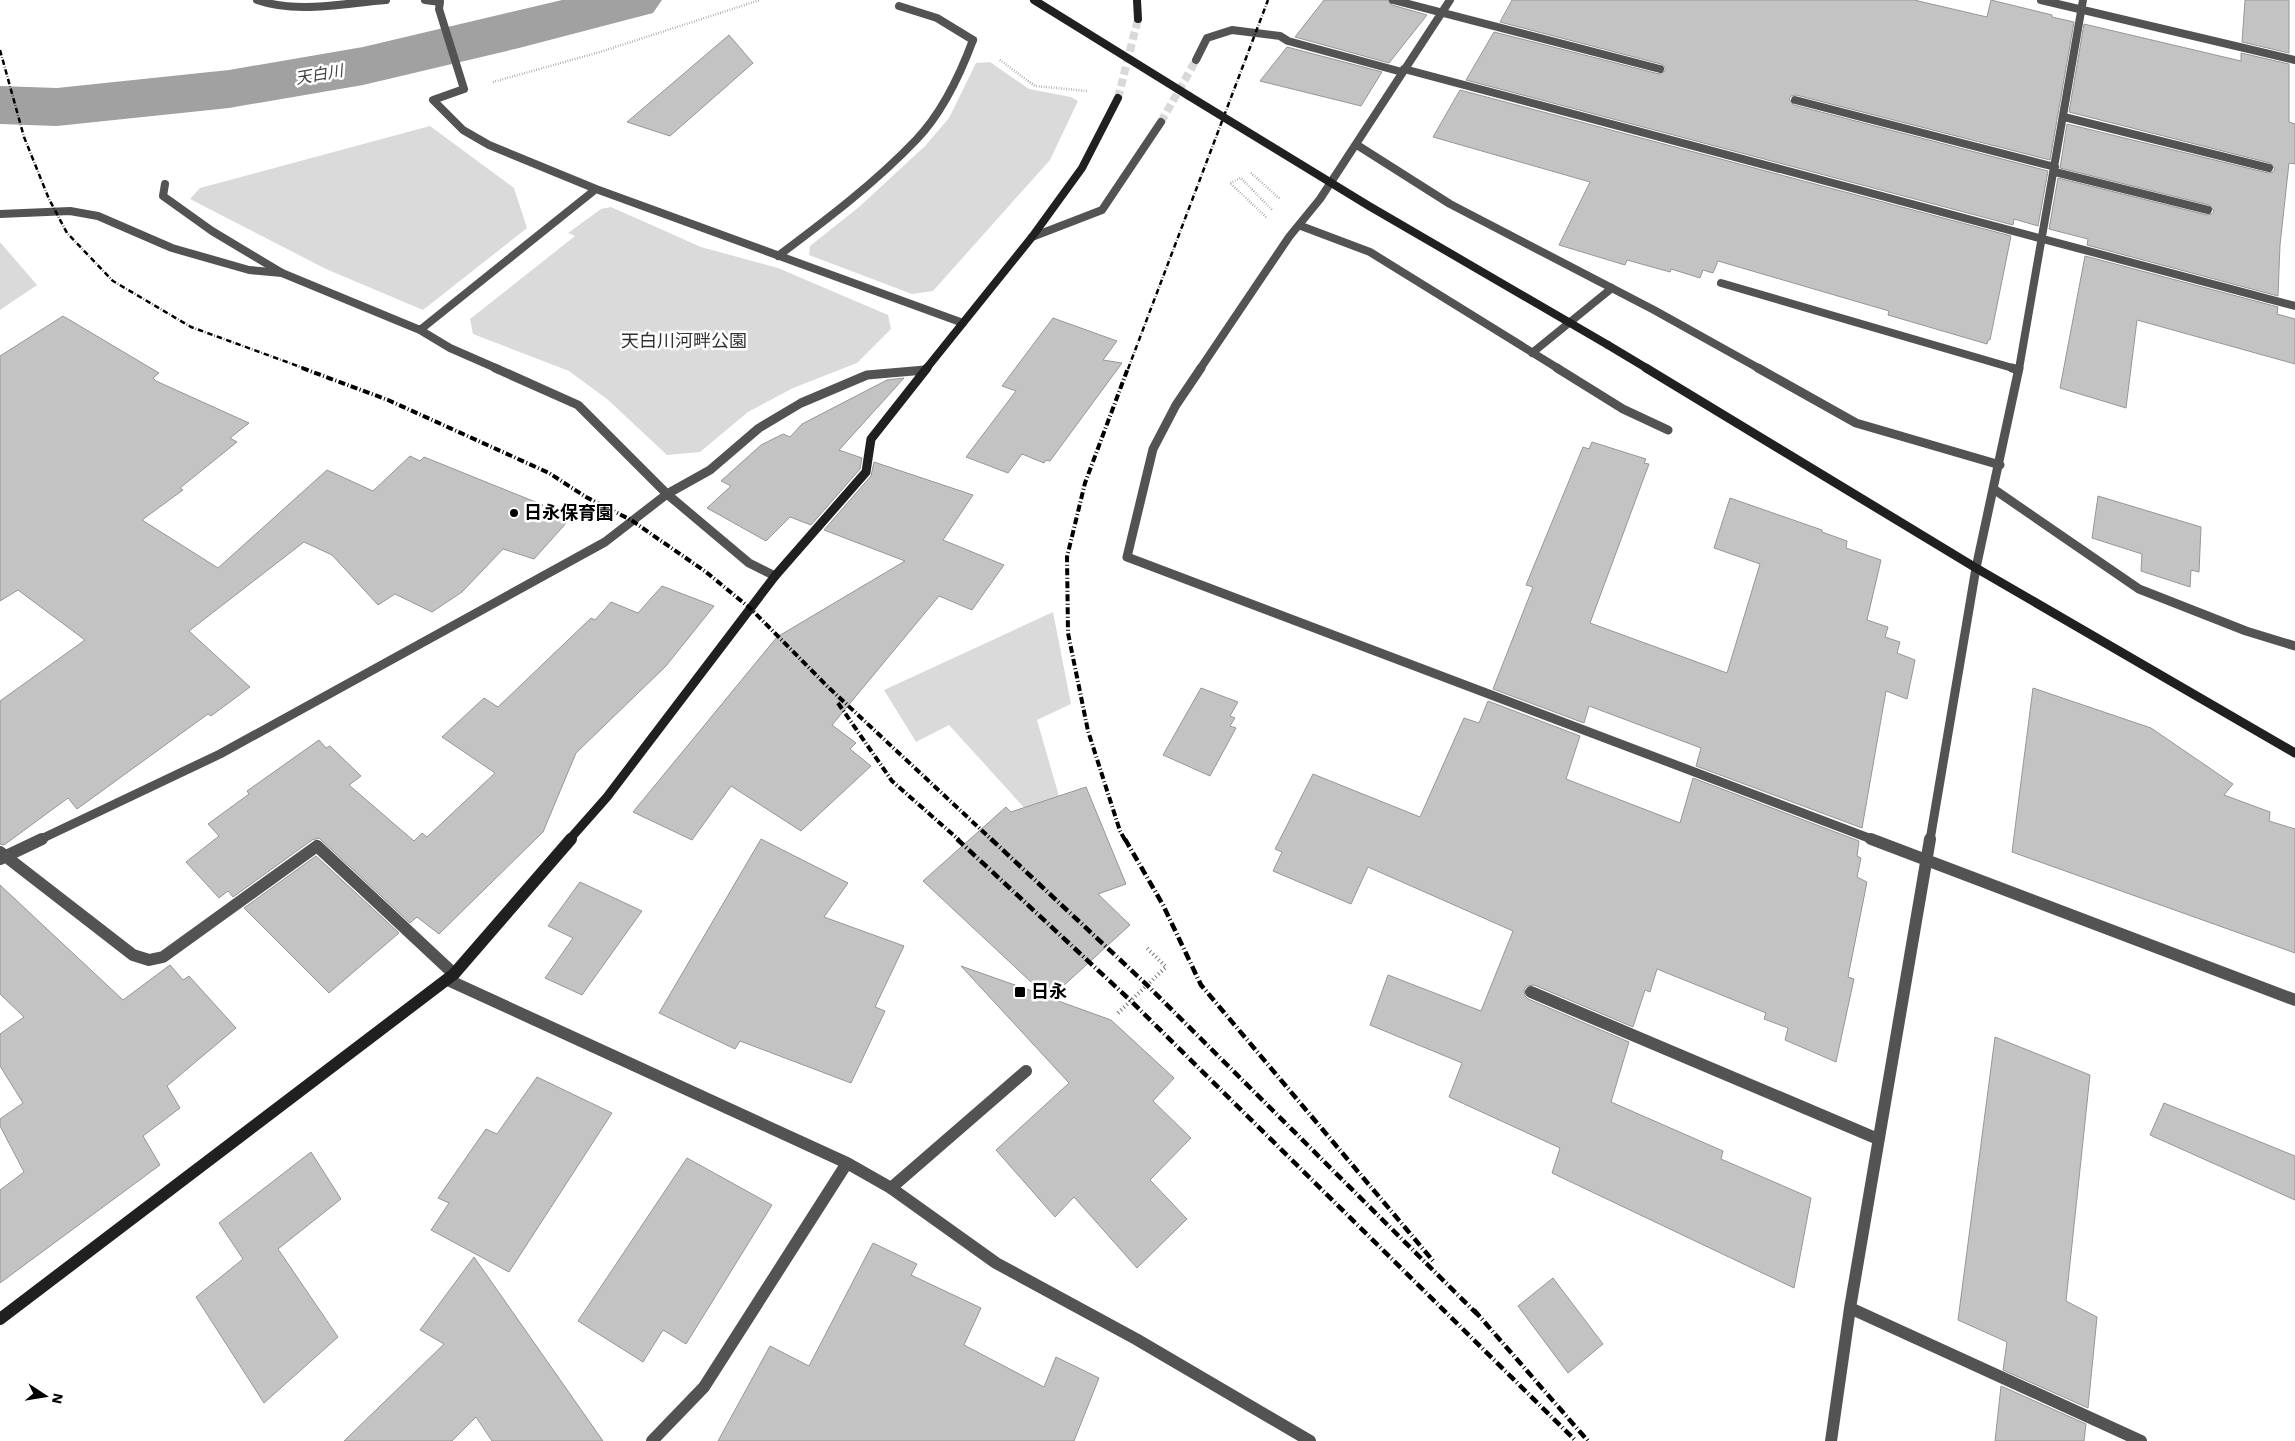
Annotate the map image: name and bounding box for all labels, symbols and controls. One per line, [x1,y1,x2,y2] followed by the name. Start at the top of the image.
[294,61,346,88] water label: 天白川
[621,330,747,351] park label: 天白川河畔公園
[524,502,614,523] place label: 日永保育園
[508,507,520,519] marker: 日永保育園
[1031,981,1067,1002] place label: 日永
[1013,985,1027,999] marker: 日永
[20,1371,70,1421] north arrow
[49,1392,67,1405] text: N

